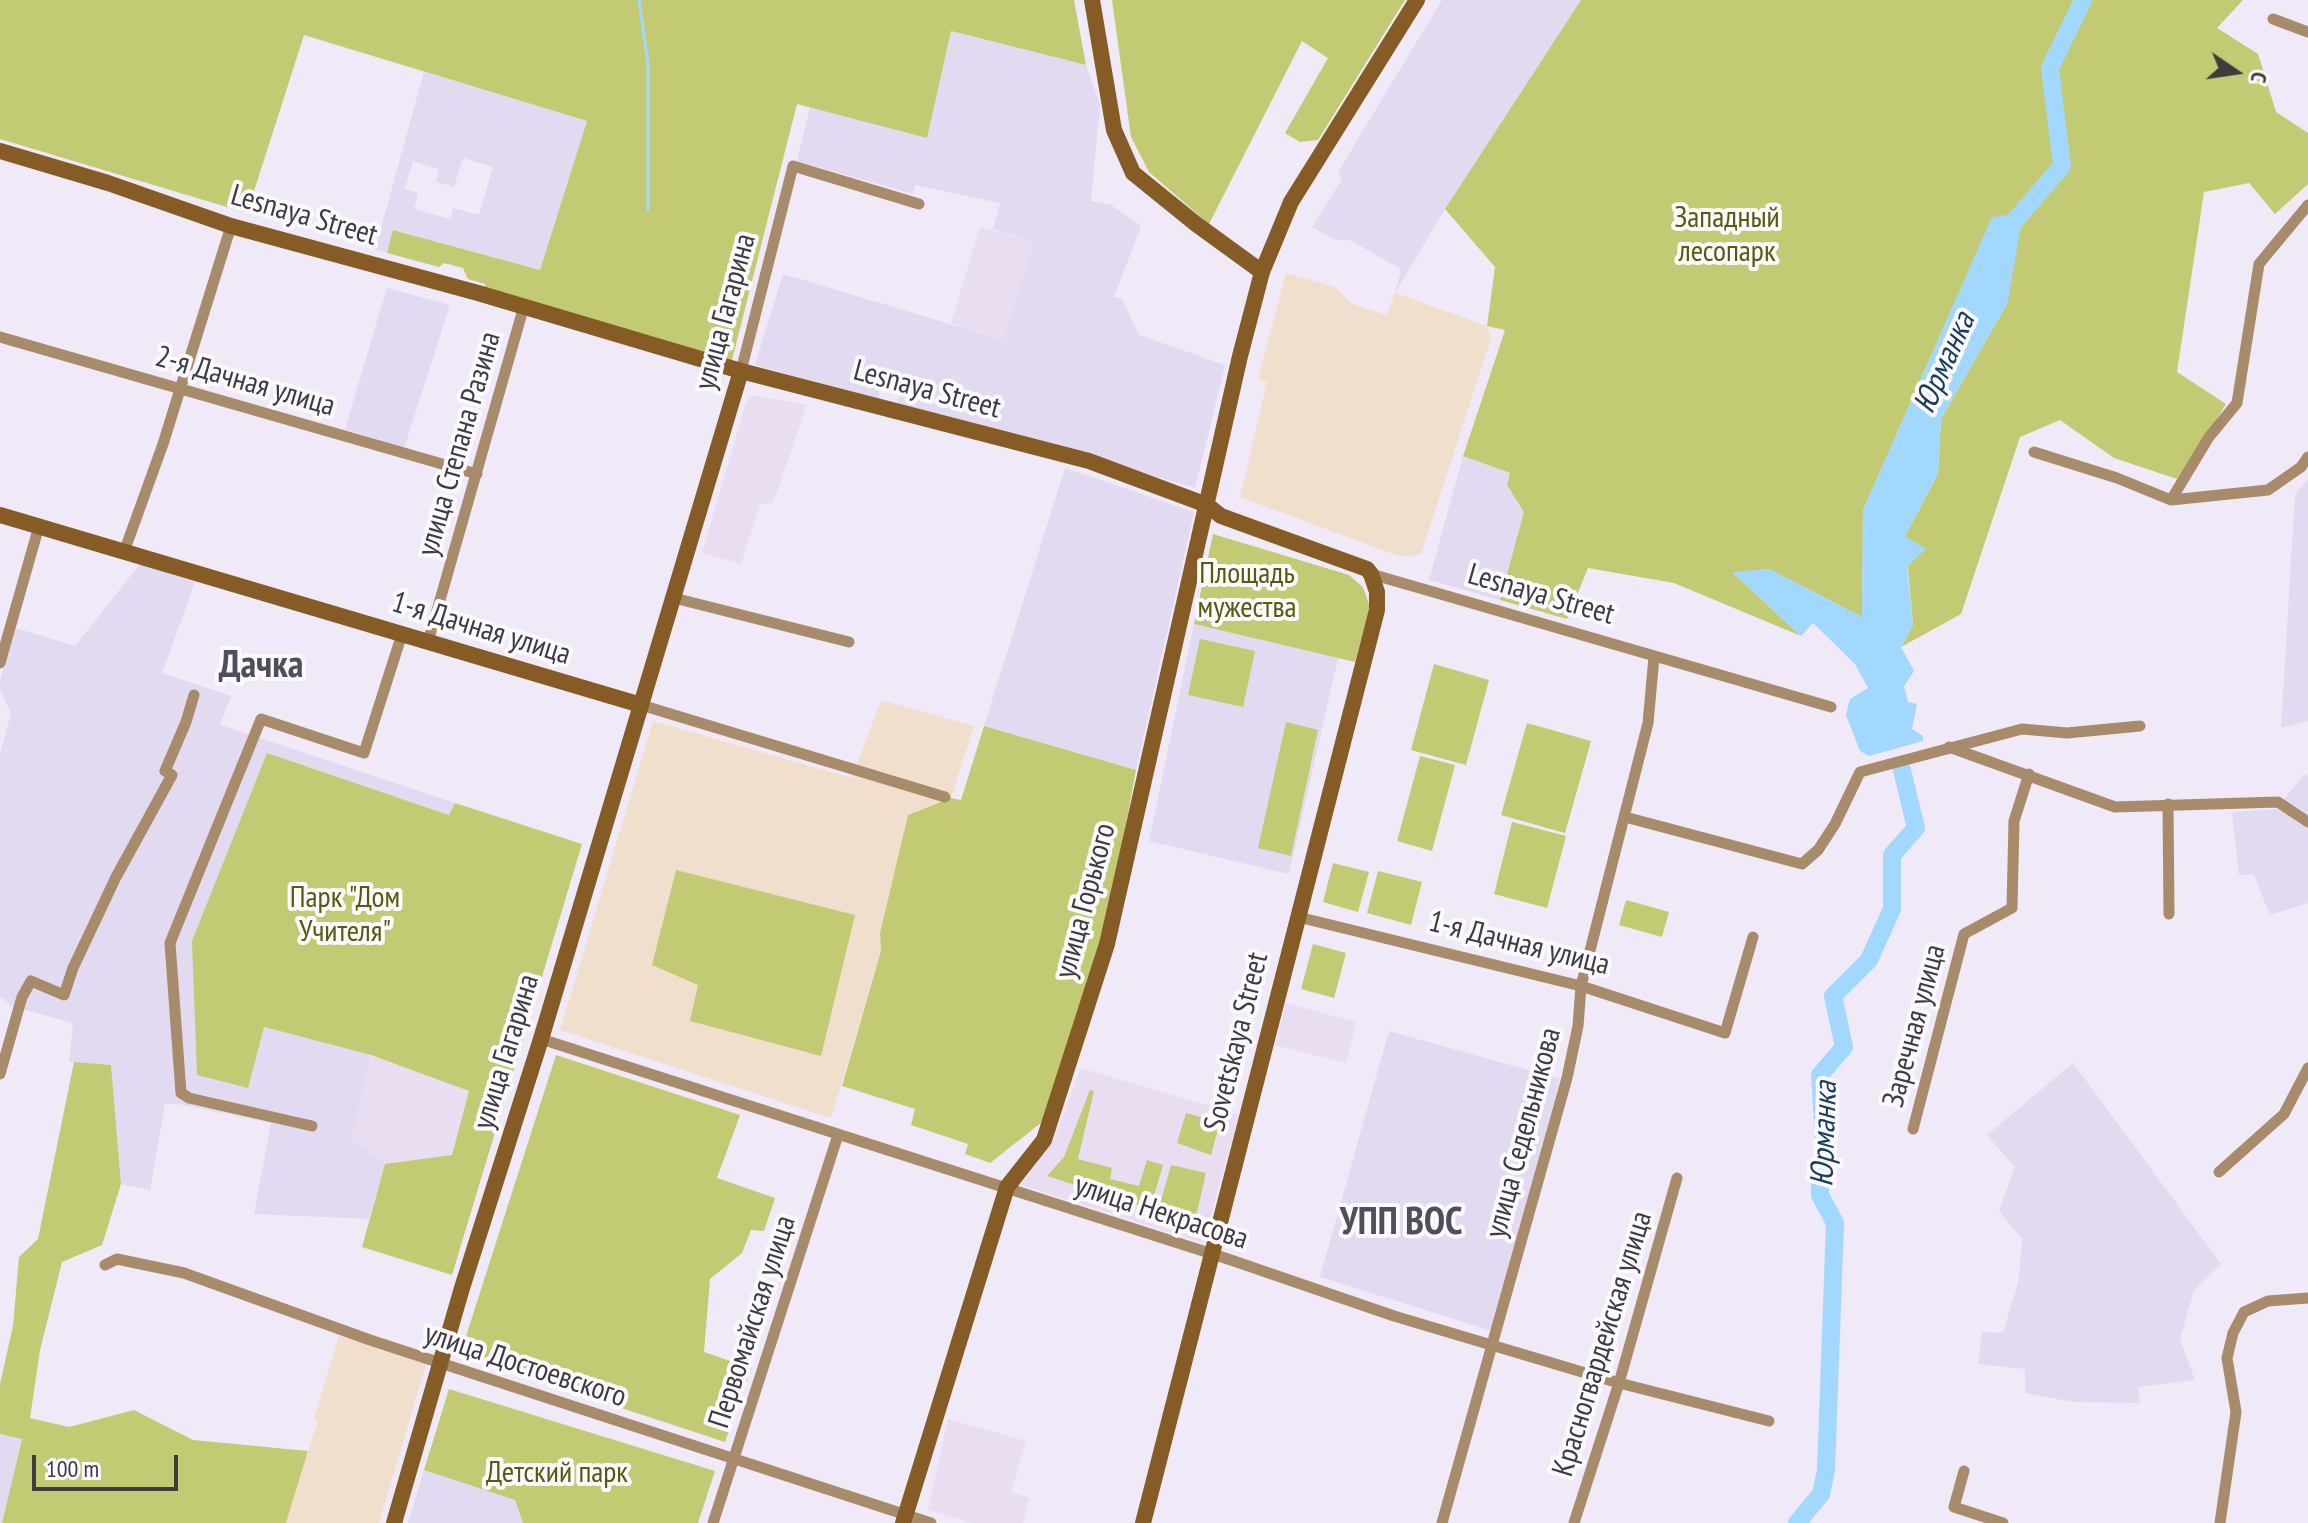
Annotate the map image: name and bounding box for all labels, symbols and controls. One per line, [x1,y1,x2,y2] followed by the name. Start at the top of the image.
[2196,32,2276,112] north arrow
[2245,69,2274,85] text: С
[227,178,381,254] street label: Lesnaya Street
[1674,200,1780,270] park label: Западный лесопарк
[688,230,764,394] street label: улица Гагарина
[1906,307,1984,419] water label: Юрманка
[411,328,509,560] street label: улица Степана Разина
[151,339,339,425] street label: 2-я Дачная улица
[850,353,1004,427] street label: Lesnaya Street
[1197,556,1297,626] park label: Площадь мужества
[1464,557,1618,633] street label: Lesnaya Street
[387,585,575,673] street label: 1-я Дачная улица
[219,643,303,689] district label: Дачка
[1048,820,1124,982] street label: улица Горького
[290,880,400,950] park label: Парк "Дом Учителя"
[1425,904,1613,984] street label: 1-я Дачная улица
[1876,941,1954,1111] street label: Заречная улица
[1197,949,1277,1135] street label: Sovetskaya Street
[466,970,548,1134] street label: улица Гагарина
[1479,1024,1569,1242] street label: улица Седельникова
[1804,1081,1846,1187] water label: Юрманка
[1070,1168,1252,1258] street label: улица Некрасова
[1340,1200,1462,1246] district label: УПП ВОС
[1546,1207,1660,1481] street label: Красногвардейская улица
[702,1211,804,1433] street label: Первомайская улица
[420,1316,630,1416] street label: улица Достоевского
[36,1439,182,1489] scale bar
[46,1453,99,1484] text: 100 m
[486,1455,628,1491] park label: Детский парк

